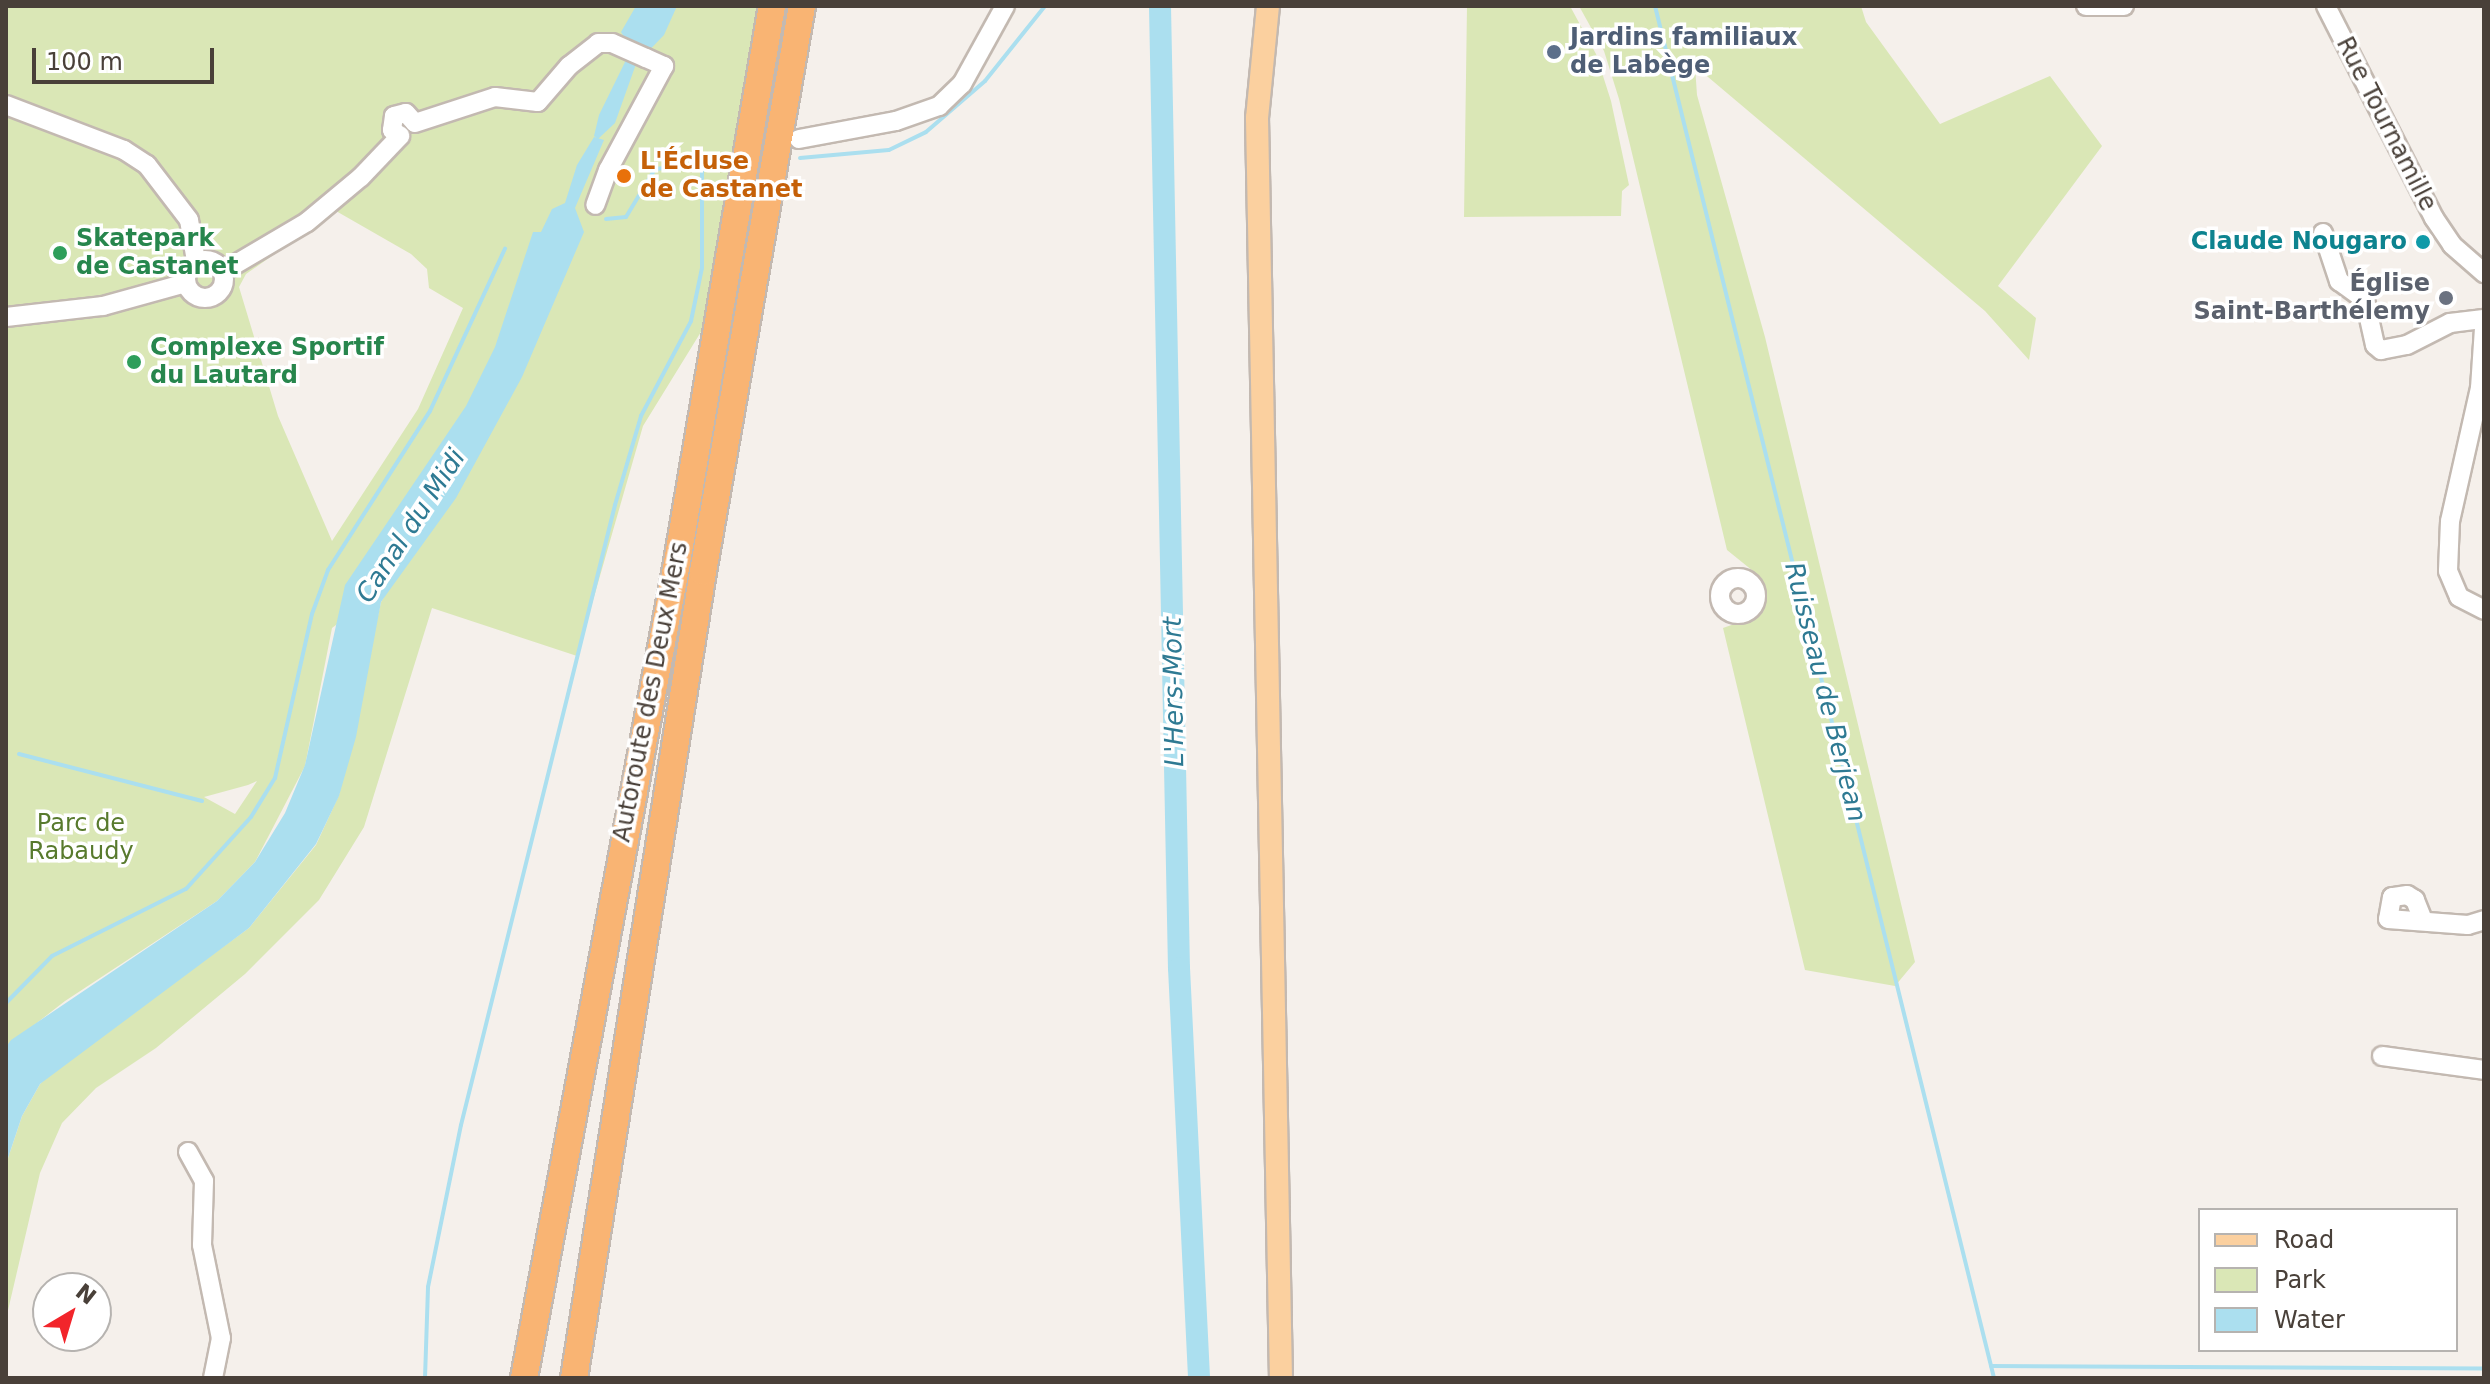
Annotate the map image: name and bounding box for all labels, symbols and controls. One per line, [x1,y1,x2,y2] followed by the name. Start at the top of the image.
[1570,24,1797,80] place label: Jardins familiaux de Labège
[36,32,218,82] scale bar
[2330,32,2442,216] street label: Rue Tournamille
[1545,43,1563,61] marker: Jardins familiaux de Labège
[46,48,123,76] text: 100 m
[640,148,802,204] place label: L'Écluse de Castanet
[615,167,633,185] marker: L'Écluse de Castanet
[76,225,238,281] place label: Skatepark de Castanet
[2191,228,2407,256] place label: Claude Nougaro
[2414,233,2432,251] marker: Claude Nougaro
[51,244,69,262] marker: Skatepark de Castanet
[2193,270,2430,326] place label: Église Saint-Barthélemy
[2437,289,2455,307] marker: Église Saint-Barthélemy
[150,334,384,390] place label: Complexe Sportif du Lautard
[125,353,143,371] marker: Complexe Sportif du Lautard
[350,443,472,609] water label: Canal du Midi
[608,540,694,844] street label: Autoroute des Deux Mers
[1778,559,1872,825] water label: Ruisseau de Berjean
[1157,617,1191,767] water label: L'Hers-Mort
[28,810,134,866] park label: Parc de Rabaudy
[2198,1208,2458,1352] legend
[2274,1226,2334,1254] text: Road
[2274,1266,2326,1294] text: Park
[32,1272,112,1352] north arrow
[71,1279,101,1310] text: N
[2274,1306,2345,1334] text: Water

